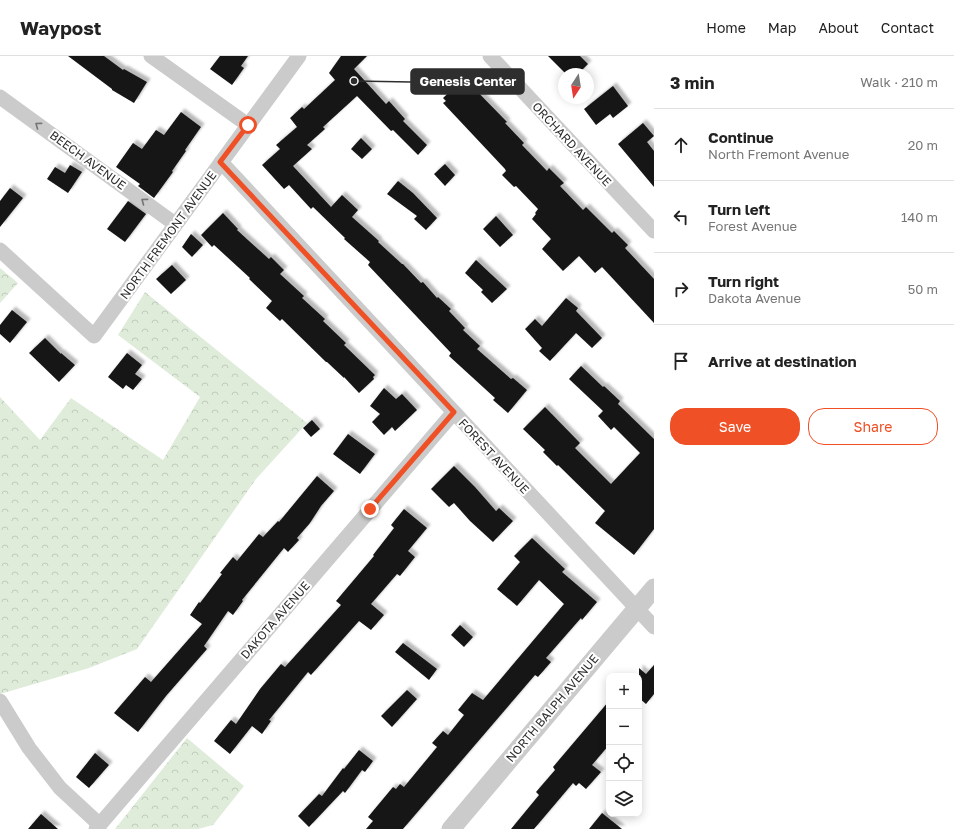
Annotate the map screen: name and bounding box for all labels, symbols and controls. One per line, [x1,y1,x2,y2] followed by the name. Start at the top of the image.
[20,16,101,39] text: Waypost
[706,19,746,36] text: Home
[768,19,796,36] text: Map
[818,19,859,36] text: About
[881,19,934,36] text: Contact
[558,68,594,104] north arrow
[411,69,524,94] callout: Genesis Center
[670,72,714,93] text: 3 min
[420,73,516,89] text: Genesis Center
[860,74,938,90] text: Walk · 210 m
[529,99,615,189] street label: ORCHARD AVENUE
[239,116,257,134] route start
[36,123,43,130] one-way arrow
[47,127,129,193] street label: BEECH AVENUE
[708,128,774,146] text: Continue
[670,134,692,156] icon: ahead
[908,137,938,153] text: 20 m
[708,146,849,162] text: North Fremont Avenue
[117,168,219,302] street label: NORTH FREMONT AVENUE
[141,199,148,206] one-way arrow
[708,200,770,218] text: Turn left
[670,206,692,228] icon: left
[901,209,938,225] text: 140 m
[708,218,797,234] text: Forest Avenue
[708,272,779,290] text: Turn right
[670,278,692,300] icon: right
[908,281,938,297] text: 50 m
[708,290,801,306] text: Dakota Avenue
[670,350,692,372] icon: arrive
[708,352,857,370] text: Arrive at destination
[670,408,800,445] button: Save
[808,408,938,445] button: Share
[455,415,533,497] street label: FOREST AVENUE
[361,500,379,518] route end
[237,578,313,662] street label: DAKOTA AVENUE
[503,651,601,765] street label: NORTH BALPH AVENUE
[606,673,642,817] map controls
[606,673,642,709] button: +
[606,709,642,745] button: −
[606,745,642,781] button: locate
[606,781,642,817] button: layers

